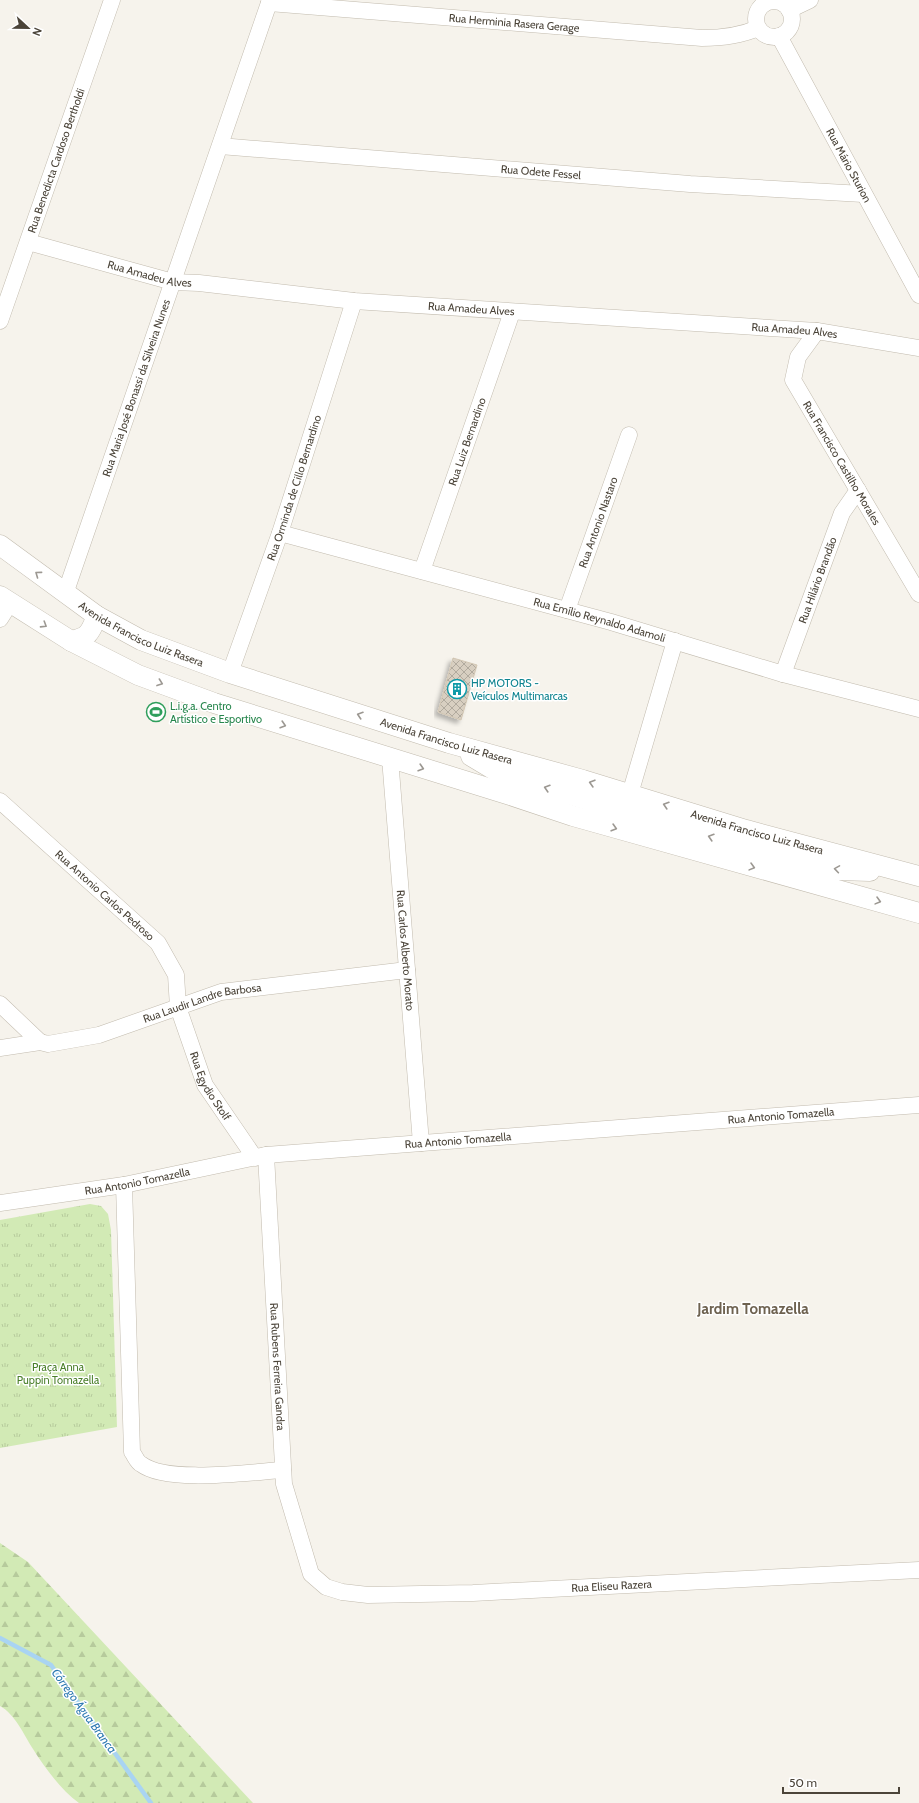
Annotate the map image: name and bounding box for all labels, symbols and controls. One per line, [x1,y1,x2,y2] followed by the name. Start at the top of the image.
[8,8,48,48] north arrow
[448,11,580,35] street label: Rua Herminia Rasera Gerage
[29,26,45,38] text: N
[24,86,88,235] street label: Rua Benedicta Cardoso Bertholdi
[823,126,875,205] street label: Rua Mário Sturion
[500,162,582,182] street label: Rua Odete Fessel
[106,257,193,290] street label: Rua Amadeu Alves
[99,297,173,478] street label: Rua Maria José Bonassi da Silveira Nunes
[428,299,515,318] street label: Rua Amadeu Alves
[751,320,839,341] street label: Rua Amadeu Alves
[445,396,489,488] street label: Rua Luiz Bernardino
[800,398,884,528] street label: Rua Francisco Castilho Morales
[264,413,324,563] street label: Rua Orminda de Cillo Bernardino
[576,475,621,570] street label: Rua Antonio Nastaro
[795,535,840,625] street label: Rua Hilário Brandão
[36,572,43,579] one-way arrow
[532,594,667,645] street label: Rua Emílio Reynaldo Adamoli
[76,598,206,670] street label: Avenida Francisco Luiz Rasera
[40,620,47,627] one-way arrow
[471,676,568,703] place label: HP MOTORS - Veículos Multimarcas
[446,678,468,700] building icon: HP MOTORS - Veículos Multimarcas
[157,679,164,687] one-way arrow
[170,699,262,726] place label: L.i.g.a. Centro Artístico e Esportivo
[145,701,167,723] sports icon: L.i.g.a. Centro Artístico e Esportivo
[357,711,364,719] one-way arrow
[379,714,515,767] street label: Avenida Francisco Luiz Rasera
[280,720,287,729] one-way arrow
[417,763,424,772] one-way arrow
[589,779,596,788] one-way arrow
[543,784,550,793] one-way arrow
[662,801,669,810] one-way arrow
[689,807,826,857] street label: Avenida Francisco Luiz Rasera
[610,823,617,832] one-way arrow
[708,833,715,842] one-way arrow
[52,847,157,944] street label: Rua Antonio Carlos Pedroso
[748,862,755,871] one-way arrow
[834,865,840,874] one-way arrow
[394,889,417,1011] street label: Rua Carlos Alberto Morato
[874,896,881,905] one-way arrow
[141,980,263,1026] street label: Rua Laudir Landre Barbosa
[187,1050,234,1123] street label: Rua Egydio Stolf
[727,1104,836,1127] street label: Rua Antonio Tomazella
[404,1129,513,1151] street label: Rua Antonio Tomazella
[84,1164,192,1198] street label: Rua Antonio Tomazella
[696,1300,809,1318] district label: Jardim Tomazella
[267,1302,288,1432] street label: Rua Rubens Ferreira Gandra
[17,1360,100,1387] park label: Praça Anna Puppin Tomazella
[571,1577,653,1595] street label: Rua Eliseu Razera
[49,1665,120,1756] water label: Córrego Água Branca
[783,1769,899,1795] scale bar
[789,1775,817,1790] text: 50 m

